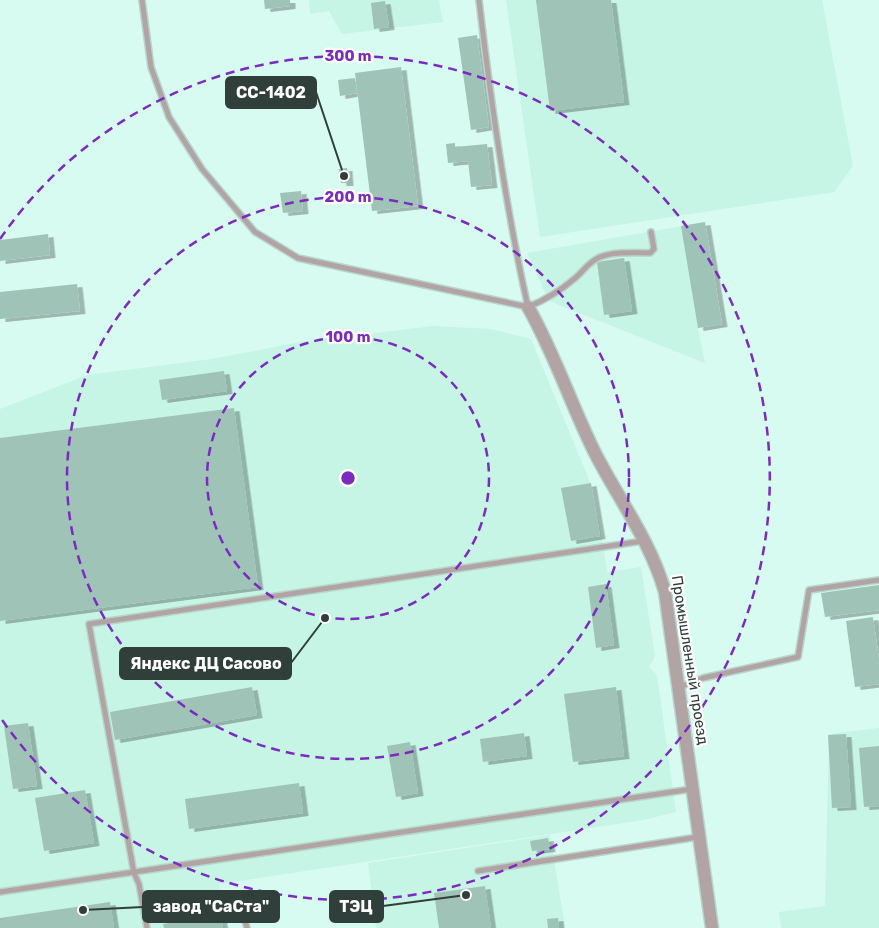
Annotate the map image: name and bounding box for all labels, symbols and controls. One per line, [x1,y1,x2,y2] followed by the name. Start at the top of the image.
[324,47,372,65] text: 300 m
[226,77,316,108] callout: СС-1402
[236,83,306,102] text: СС-1402
[324,188,372,206] text: 200 m
[326,328,370,346] text: 100 m
[339,469,357,487] centre of rings
[668,574,712,746] street label: Промышленный проезд
[120,648,291,679] callout: Яндекс ДЦ Сасово
[130,654,282,673] text: Яндекс ДЦ Сасово
[143,891,279,922] callout: завод "СаСта"
[330,891,383,922] callout: ТЭЦ
[153,897,269,916] text: завод "СаСта"
[339,897,373,916] text: ТЭЦ

